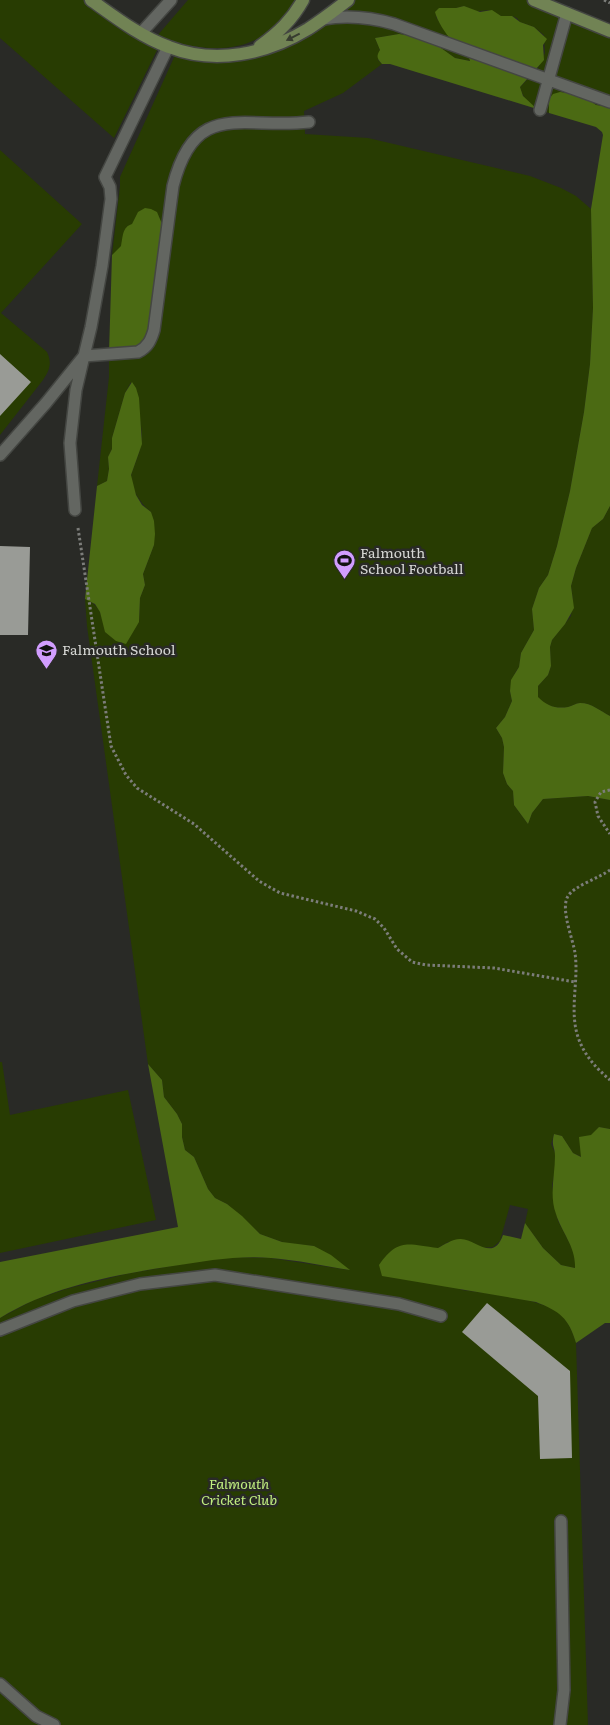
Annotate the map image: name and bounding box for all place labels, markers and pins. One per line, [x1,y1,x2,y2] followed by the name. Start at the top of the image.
[360,542,464,578] place label: Falmouth School Football
[332,549,356,580] sports icon: Falmouth School Football
[34,638,58,669] school or university icon: Falmouth School
[62,639,176,659] place label: Falmouth School

